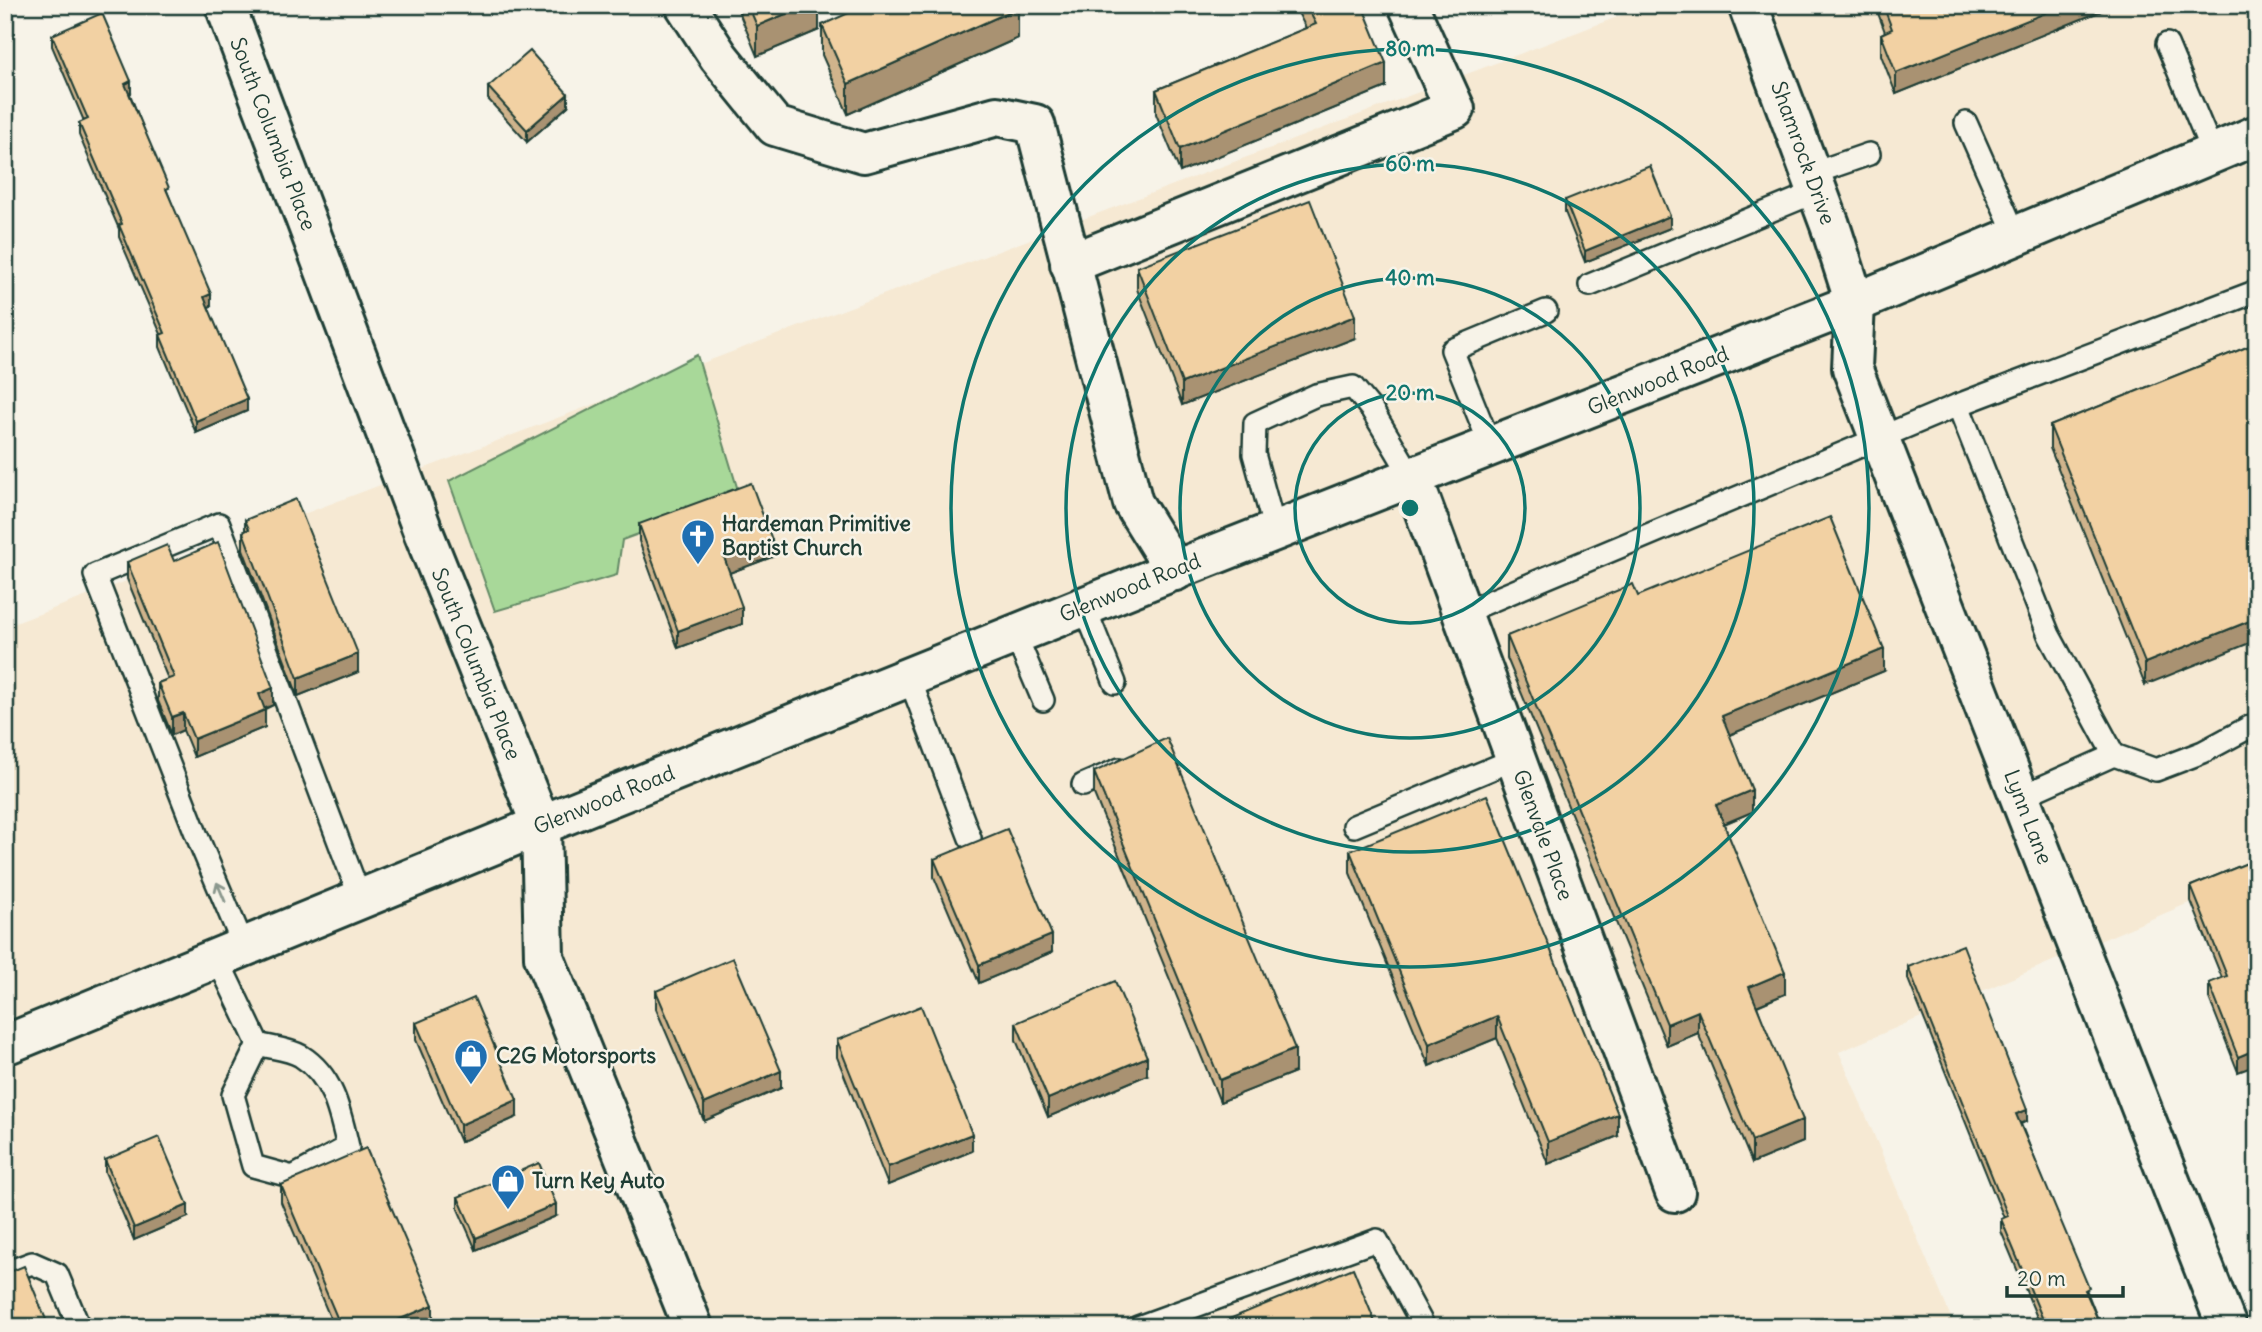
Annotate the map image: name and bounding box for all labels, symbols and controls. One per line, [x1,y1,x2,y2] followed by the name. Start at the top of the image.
[224,33,323,234] street label: South Columbia Place
[1385,35,1435,62] text: 80 m
[1765,78,1842,228] street label: Shamrock Drive
[1385,150,1435,177] text: 60 m
[1385,264,1435,291] text: 40 m
[1583,340,1732,421] street label: Glenwood Road
[1386,379,1435,406] text: 20 m
[1398,496,1422,520] centre of rings
[722,510,911,561] place label: Hardeman Primitive Baptist Church
[679,517,717,566] church icon: Hardeman Primitive Baptist Church
[1055,547,1204,628] street label: Glenwood Road
[426,564,527,764] street label: South Columbia Place
[529,759,678,840] street label: Glenwood Road
[1507,766,1580,904] street label: Glenvale Place
[1998,766,2059,868] street label: Lynn Lane
[214,881,227,903] one-way arrow
[452,1037,490,1086] shop icon: C2G Motorsports
[496,1042,656,1069] place label: C2G Motorsports
[489,1162,527,1211] shop icon: Turn Key Auto
[532,1167,665,1194] place label: Turn Key Auto
[2007,1255,2122,1299] scale bar
[2017,1265,2066,1292] text: 20 m

